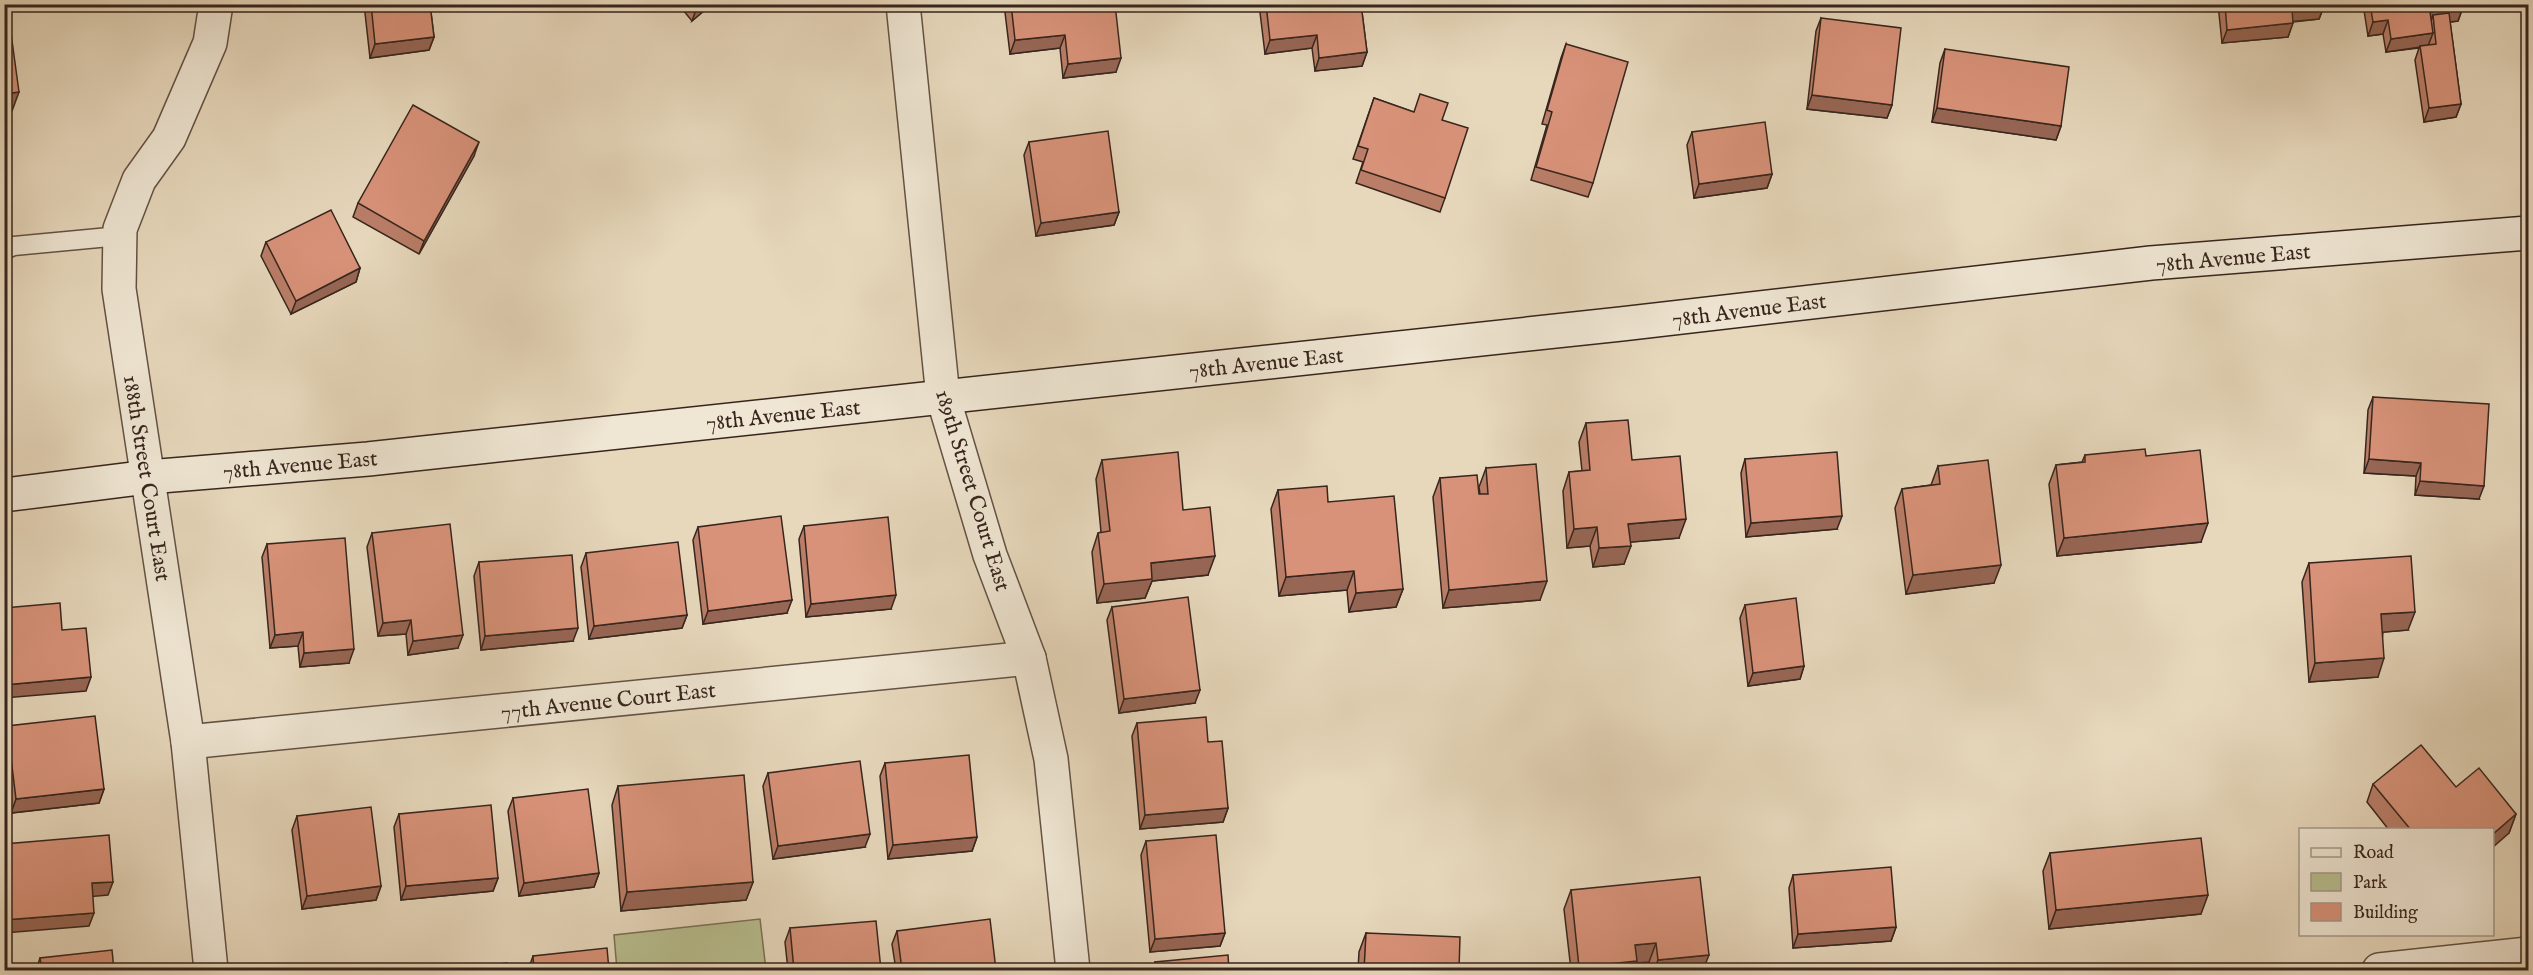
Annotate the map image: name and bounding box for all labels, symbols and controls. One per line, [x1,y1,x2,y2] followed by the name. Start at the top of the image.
[2155,238,2312,280] street label: 78th Avenue East
[1671,288,1828,334] street label: 78th Avenue East
[1188,342,1345,386] street label: 78th Avenue East
[116,373,176,584] street label: 188th Street Court East
[928,386,1016,595] street label: 189th Street Court East
[705,394,862,438] street label: 78th Avenue East
[222,445,379,487] street label: 78th Avenue East
[499,677,718,727] street label: 77th Avenue Court East
[2299,828,2494,936] legend
[2353,842,2394,865] text: Road
[2353,872,2388,895] text: Park
[2353,902,2418,925] text: Building

